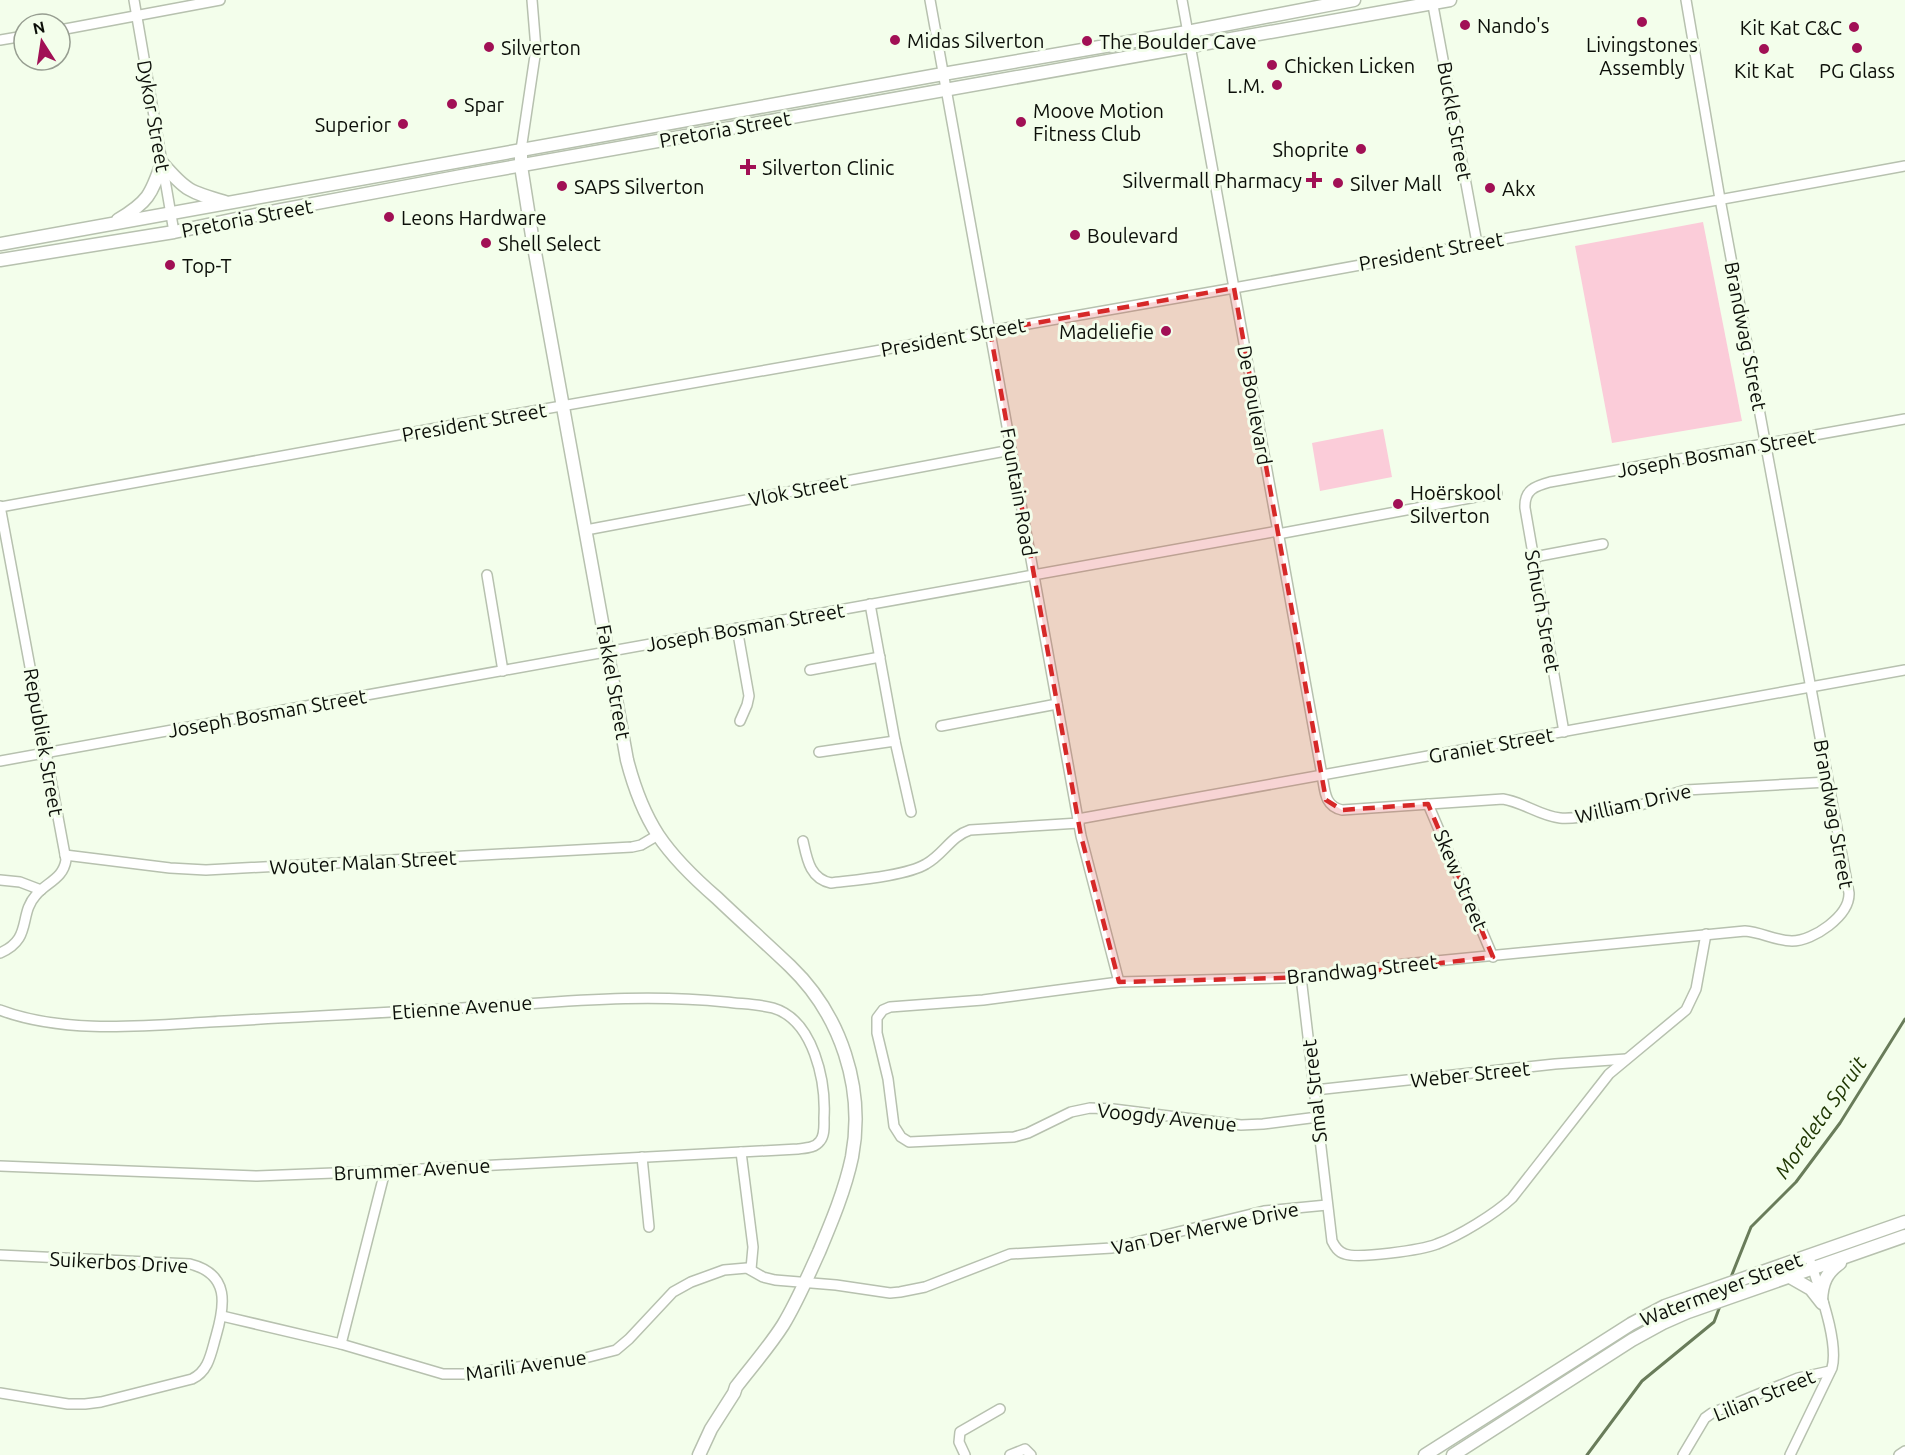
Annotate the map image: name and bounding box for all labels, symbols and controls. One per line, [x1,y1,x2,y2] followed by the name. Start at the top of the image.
[12,12,72,72] north arrow
[1477,14,1549,37] place label: Nando's
[1635,15,1649,29] marker: Livingstones Assembly
[1740,16,1842,39] place label: Kit Kat C&C
[31,17,47,37] text: N
[1458,18,1472,32] marker: Nando's
[1847,20,1861,34] marker: Kit Kat C&C
[907,29,1044,52] place label: Midas Silverton
[1099,30,1256,53] place label: The Boulder Cave
[888,33,902,47] marker: Midas Silverton
[1586,33,1698,79] place label: Livingstones Assembly
[1080,34,1094,48] marker: The Boulder Cave
[501,36,581,59] place label: Silverton
[482,40,496,54] marker: Silverton
[1850,41,1864,55] marker: PG Glass
[1757,42,1771,56] marker: Kit Kat
[1284,54,1415,77] place label: Chicken Licken
[133,58,175,174] street label: Dykor Street
[1265,58,1279,72] marker: Chicken Licken
[1734,59,1794,82] place label: Kit Kat
[1819,59,1895,82] place label: PG Glass
[1433,60,1477,182] street label: Buckle Street
[1227,74,1265,97] place label: L.M.
[1270,78,1284,92] marker: L.M.
[464,93,504,116] place label: Spar
[445,97,459,111] marker: Spar
[1033,99,1164,145] place label: Moove Motion Fitness Club
[657,106,793,152] street label: Pretoria Street
[315,113,391,136] place label: Superior
[1014,115,1028,129] marker: Moove Motion Fitness Club
[396,117,410,131] marker: Superior
[1272,138,1349,161] place label: Shoprite
[1354,142,1368,156] marker: Shoprite
[762,156,894,179] place label: Silverton Clinic
[739,158,757,176] marker: Silverton Clinic
[1123,169,1302,192] place label: Silvermall Pharmacy
[1350,172,1442,195] place label: Silver Mall
[1307,173,1321,187] marker: Silvermall Pharmacy
[574,175,704,198] place label: SAPS Silverton
[1331,176,1345,190] marker: Silver Mall
[1502,177,1536,200] place label: Akx
[555,179,569,193] marker: SAPS Silverton
[1483,181,1497,195] marker: Akx
[179,194,315,242] street label: Pretoria Street
[401,206,546,229] place label: Leons Hardware
[382,210,396,224] marker: Leons Hardware
[1087,224,1178,247] place label: Boulevard
[1357,227,1505,275] street label: President Street
[1068,228,1082,242] marker: Boulevard
[498,232,601,255] place label: Shell Select
[479,236,493,250] marker: Shell Select
[182,254,232,277] place label: Top-T
[163,258,177,272] marker: Top-T
[1720,260,1772,413] street label: Brandwag Street
[879,313,1027,361] street label: President Street
[1059,320,1154,343] place label: Madeliefie
[1159,324,1173,338] marker: Madeliefie
[1233,343,1277,467] street label: De Boulevard
[400,398,548,446] street label: President Street
[1615,424,1817,482] street label: Joseph Bosman Street
[996,426,1042,558] street label: Fountain Road
[747,469,849,511] street label: Vlok Street
[1410,481,1501,527] place label: Hoërskool Silverton
[1391,497,1405,511] marker: Hoërskool Silverton
[1521,548,1565,674] street label: Schuch Street
[644,598,846,656] street label: Joseph Bosman Street
[593,623,635,742] street label: Fakkel Street
[20,666,68,818] street label: Republiek Street
[166,684,368,742] street label: Joseph Bosman Street
[1427,723,1556,767] street label: Graniet Street
[1810,737,1858,891] street label: Brandwag Street
[1573,778,1693,828] street label: William Drive
[1429,826,1493,934] street label: Skew Street
[269,846,457,878] street label: Wouter Malan Street
[1286,950,1439,988] street label: Brandwag Street
[391,991,533,1023] street label: Etienne Avenue
[1297,1038,1331,1144] street label: Smal Street
[1769,1051,1871,1182] water label: Moreleta Spruit
[1409,1056,1531,1092] street label: Weber Street
[1096,1098,1238,1136] street label: Voogdy Avenue
[333,1153,491,1185] street label: Brummer Avenue
[1109,1197,1301,1259] street label: Van Der Merwe Drive
[49,1247,189,1277] street label: Suikerbos Drive
[1637,1247,1805,1331] street label: Watermeyer Street
[464,1345,588,1385] street label: Marili Avenue
[1710,1364,1818,1426] street label: Lilian Street

